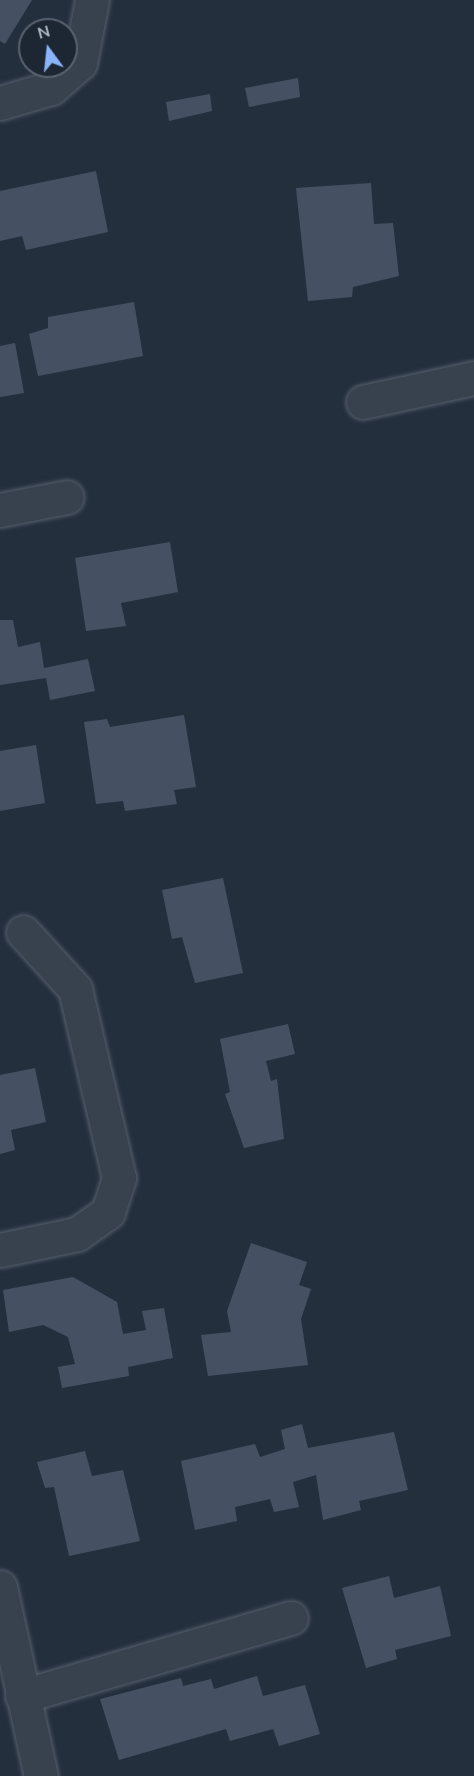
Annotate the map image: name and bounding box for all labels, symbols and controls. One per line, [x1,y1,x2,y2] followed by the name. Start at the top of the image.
[18,18,78,78] north arrow
[35,20,52,45] text: N

